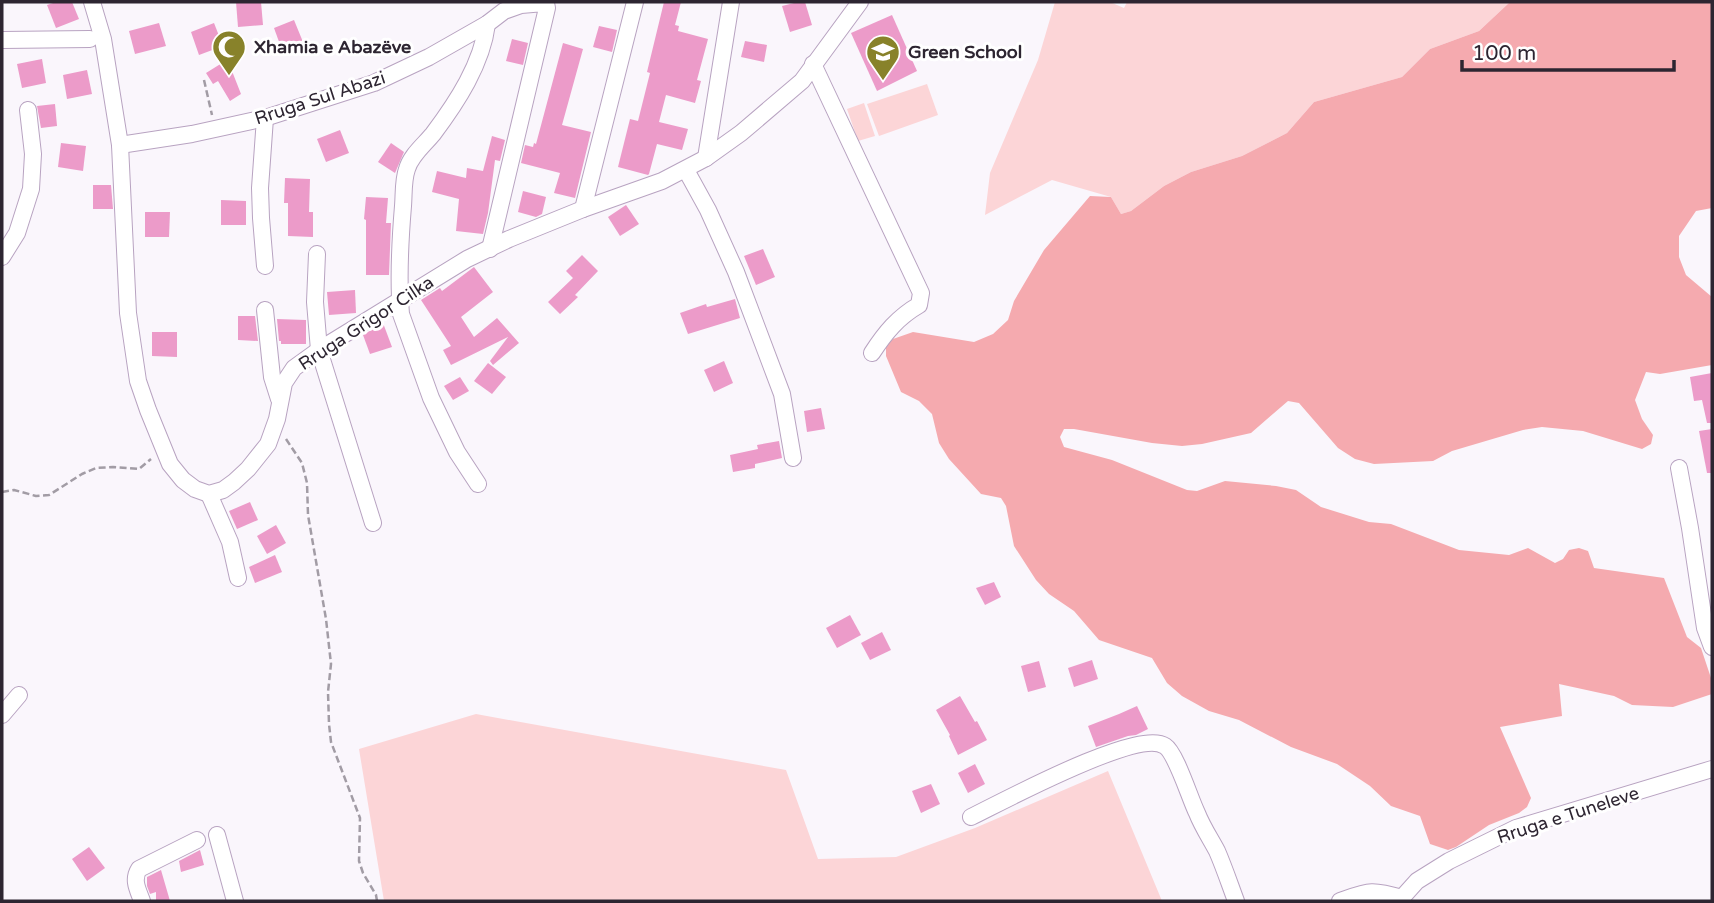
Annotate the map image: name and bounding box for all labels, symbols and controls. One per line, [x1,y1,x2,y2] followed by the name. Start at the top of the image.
[210,28,248,77] mosque icon: Xhamia e Abazëve
[1462,28,1674,72] scale bar
[864,33,902,82] school or university icon: Green School
[254,36,411,58] place label: Xhamia e Abazëve
[908,41,1022,63] place label: Green School
[1472,41,1536,66] text: 100 m
[252,67,388,129] street label: Rruga Sul Abazi
[294,271,438,375] street label: Rruga Grigor Cilka
[1494,782,1642,848] street label: Rruga e Tuneleve

